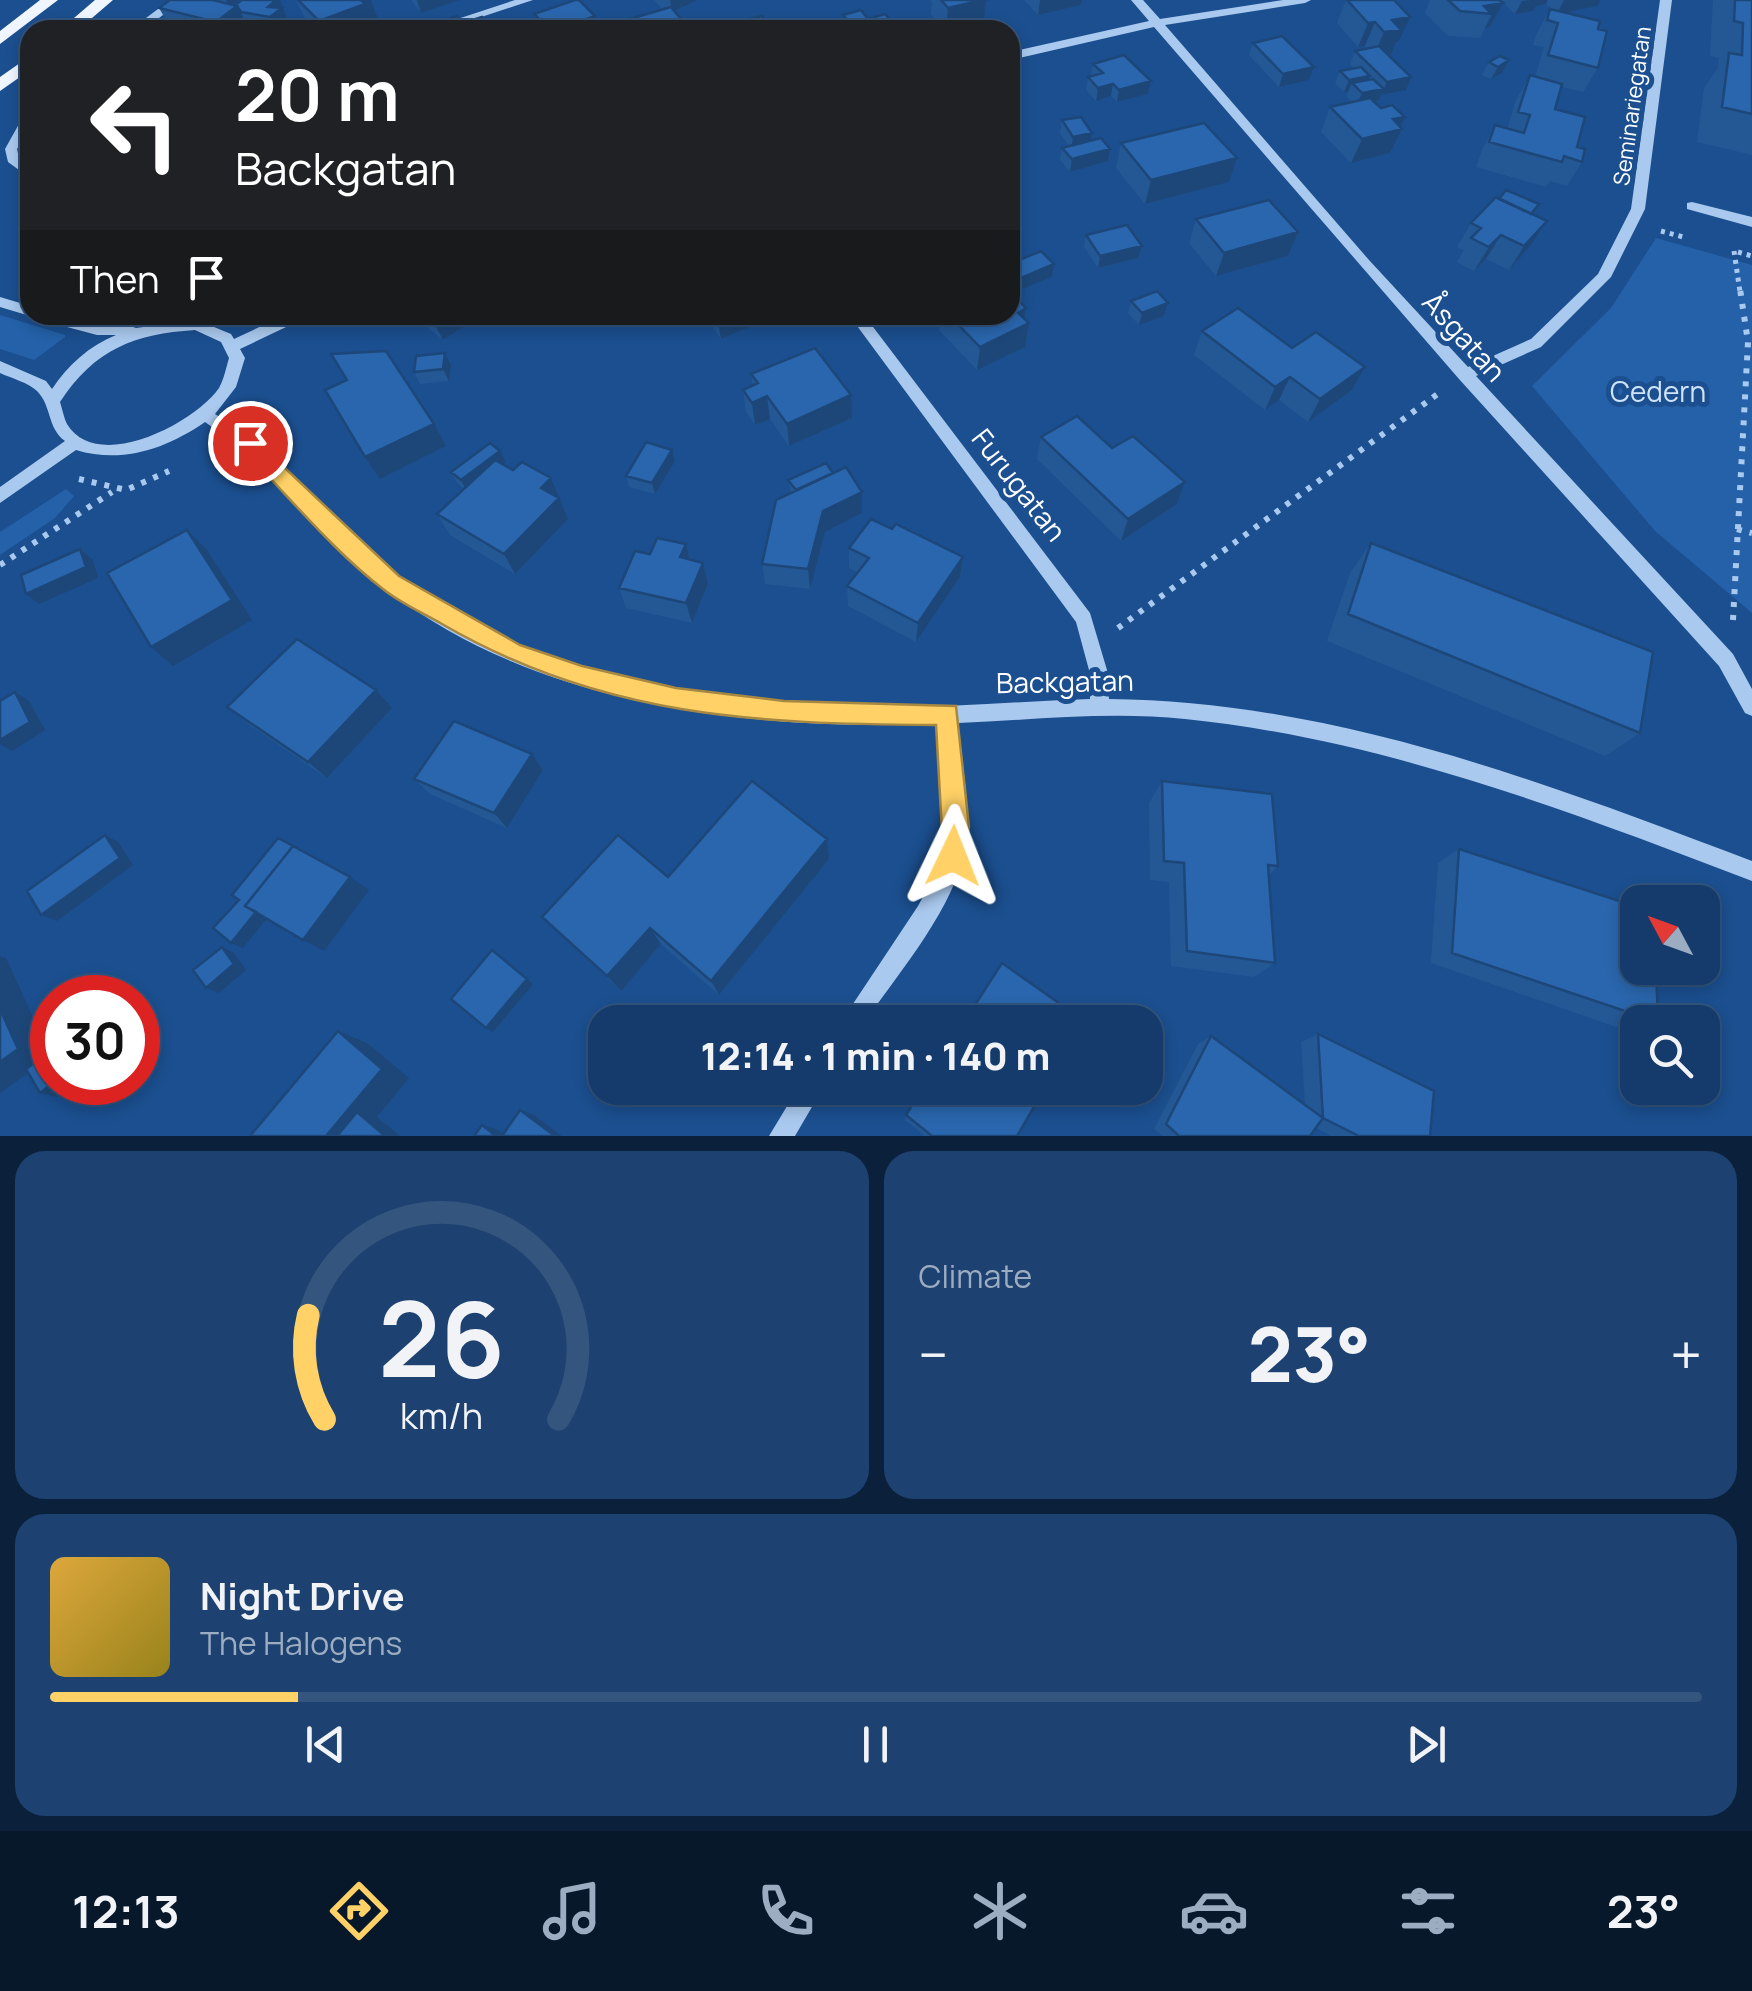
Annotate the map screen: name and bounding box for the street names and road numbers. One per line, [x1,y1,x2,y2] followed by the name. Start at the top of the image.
[1606,24,1658,188] street label: Seminariegatan
[1415,283,1515,389] street label: Åsgatan
[964,420,1076,548] street label: Furugatan
[996,661,1134,701] street label: Backgatan

